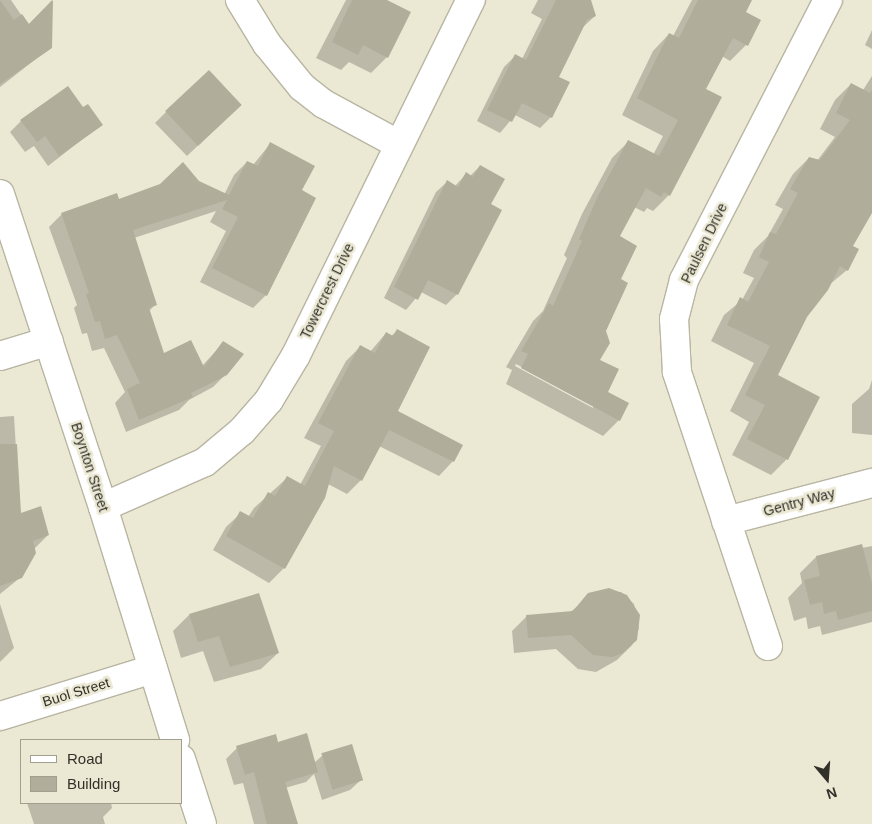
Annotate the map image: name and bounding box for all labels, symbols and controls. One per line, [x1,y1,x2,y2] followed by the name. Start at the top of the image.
[677,200,731,286] street label: Paulsen Drive
[297,240,357,342] street label: Towercrest Drive
[68,420,112,514] street label: Boynton Street
[761,484,837,520] street label: Gentry Way
[40,674,112,710] street label: Buol Street
[20,739,182,804] legend
[67,750,103,767] text: Road
[802,754,852,804] north arrow
[67,775,120,792] text: Building
[824,784,839,802] text: N

